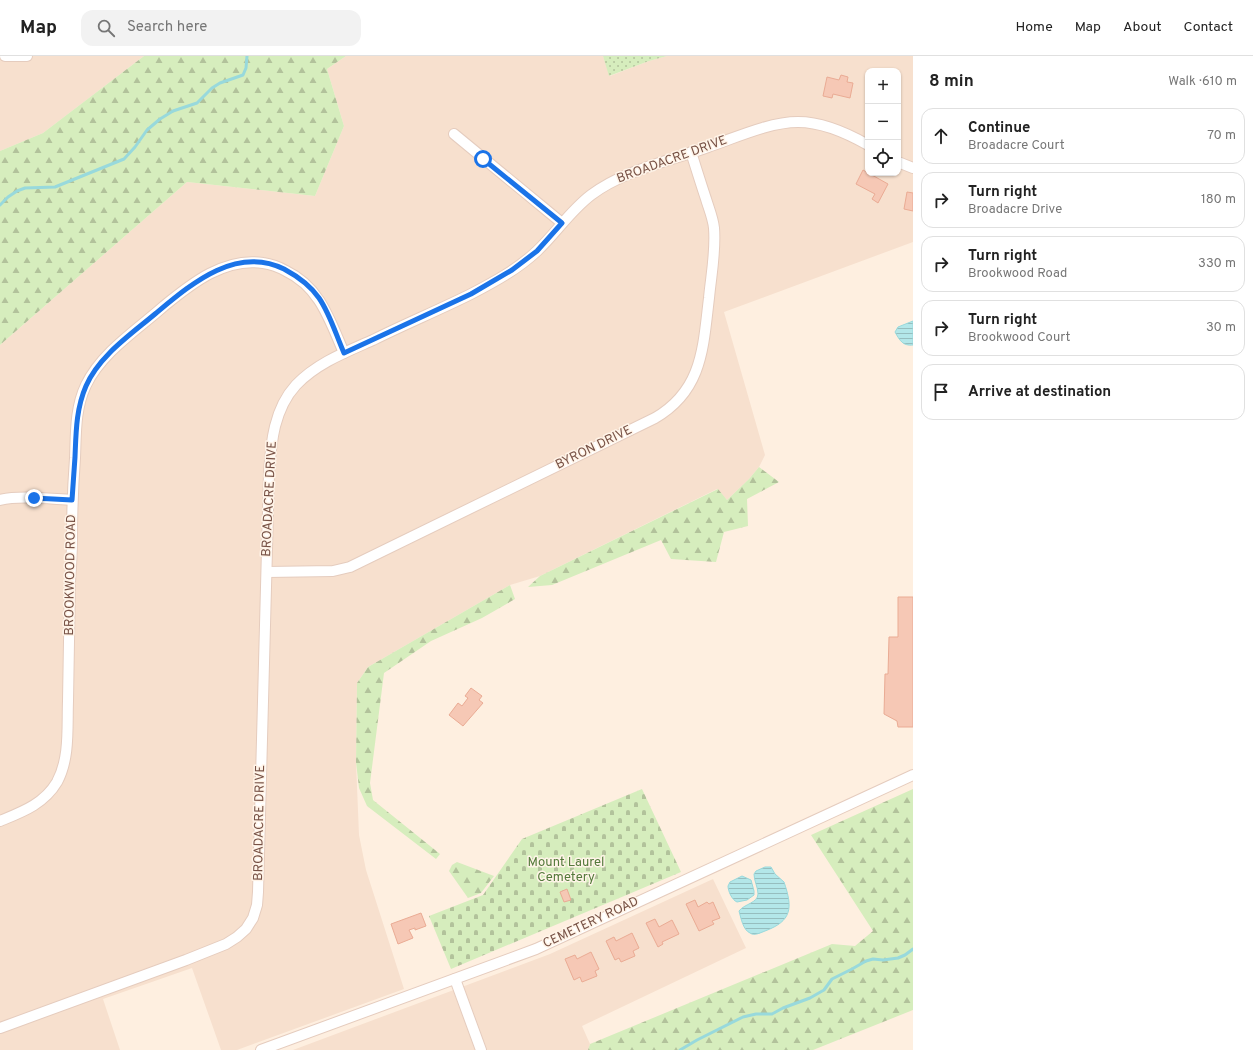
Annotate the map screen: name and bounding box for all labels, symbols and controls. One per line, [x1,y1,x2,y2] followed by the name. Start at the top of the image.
[81,10,361,46] search box
[20,16,57,40] text: Map
[95,17,117,39] icon: search
[127,18,207,37] text: Search here
[1016,19,1053,36] text: Home
[1075,19,1101,36] text: Map
[1123,19,1162,36] text: About
[1184,19,1233,36] text: Contact
[865,68,901,176] map controls
[865,68,901,104] button: +
[929,71,974,93] text: 8 min
[1168,74,1237,90] text: Walk · 610 m
[865,104,901,140] button: −
[968,119,1030,138] text: Continue
[930,125,952,147] icon: ahead
[1207,128,1236,144] text: 70 m
[615,133,729,187] street label: BROADACRE DRIVE
[968,138,1065,154] text: Broadacre Court
[865,140,901,176] button: locate
[474,150,492,168] route start
[968,183,1037,202] text: Turn right
[930,189,952,211] icon: right
[1201,192,1236,208] text: 180 m
[968,202,1062,218] text: Broadacre Drive
[968,247,1037,266] text: Turn right
[930,253,952,275] icon: right
[1198,256,1236,272] text: 330 m
[968,266,1067,282] text: Brookwood Road
[968,311,1037,330] text: Turn right
[930,317,952,339] icon: right
[1206,320,1236,336] text: 30 m
[968,330,1070,346] text: Brookwood Court
[930,381,952,403] icon: arrive
[968,383,1111,402] text: Arrive at destination
[553,423,635,473] street label: BYRON DRIVE
[259,441,281,557] street label: BROADACRE DRIVE
[25,489,43,507] route end
[62,514,80,636] street label: BROOKWOOD ROAD
[251,765,269,881] street label: BROADACRE DRIVE
[528,855,604,886] park label: Mount Laurel Cemetery
[541,894,641,952] street label: CEMETERY ROAD

